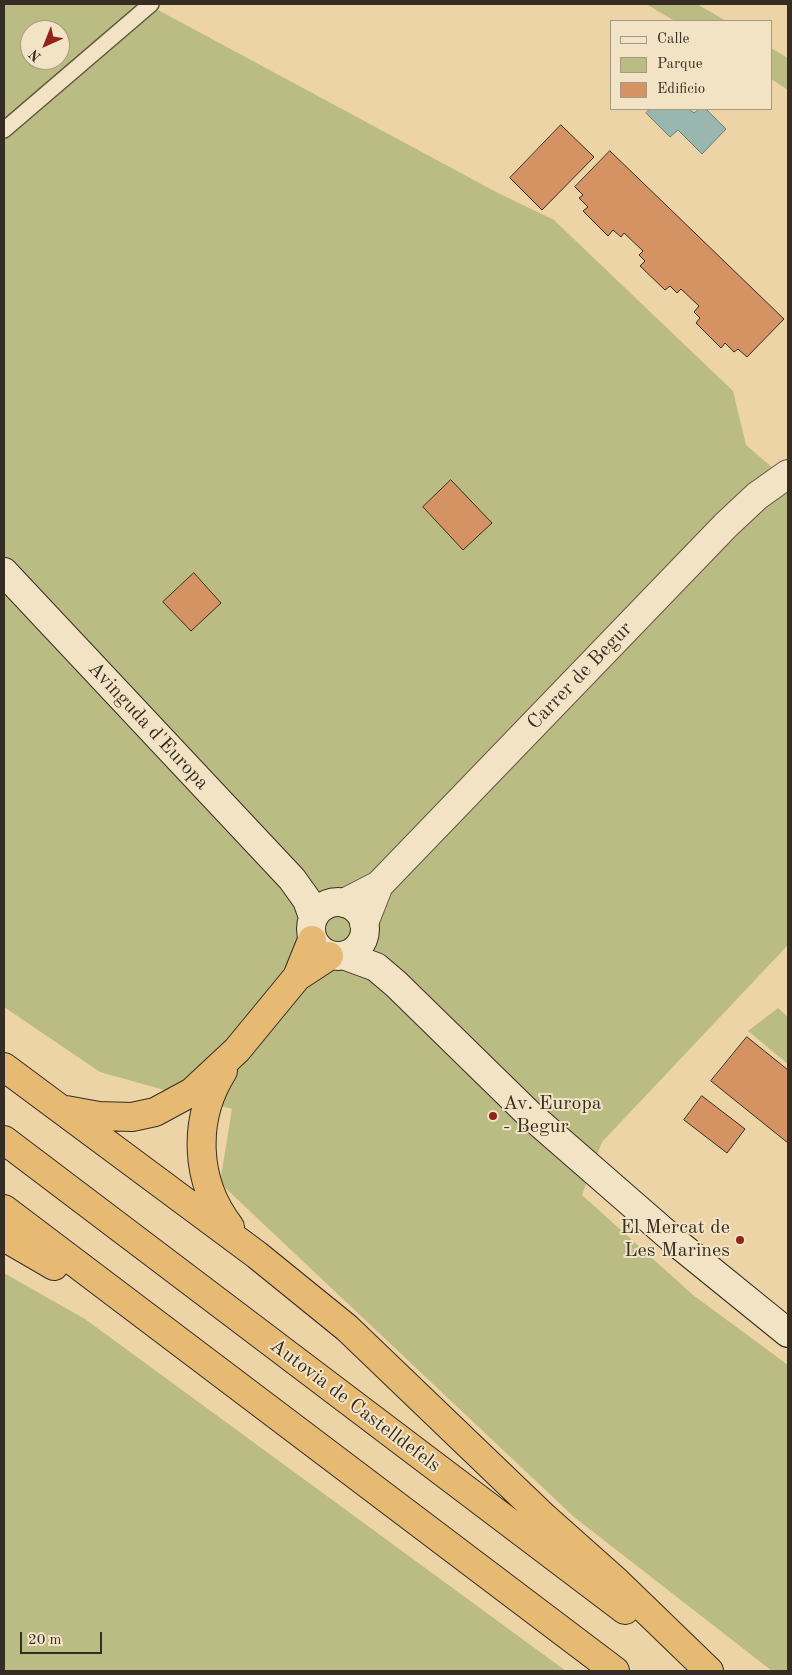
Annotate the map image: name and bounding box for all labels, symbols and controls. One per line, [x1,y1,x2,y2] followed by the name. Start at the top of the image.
[20,20,70,70] north arrow
[610,20,772,110] legend
[657,32,689,47] text: Calle
[27,46,44,64] text: N
[657,57,703,72] text: Parque
[657,82,705,97] text: Edificio
[523,617,637,735] street label: Carrer de Begur
[83,657,213,795] street label: Avinguda d'Europa
[503,1092,602,1139] place label: Av. Europa - Begur
[487,1110,499,1122] marker: Av. Europa - Begur
[620,1216,730,1263] place label: El Mercat de Les Marines
[734,1234,746,1246] marker: El Mercat de Les Marines
[265,1334,445,1478] street label: Autovia de Castelldefels
[22,1622,105,1654] scale bar
[28,1633,62,1648] text: 20 m

